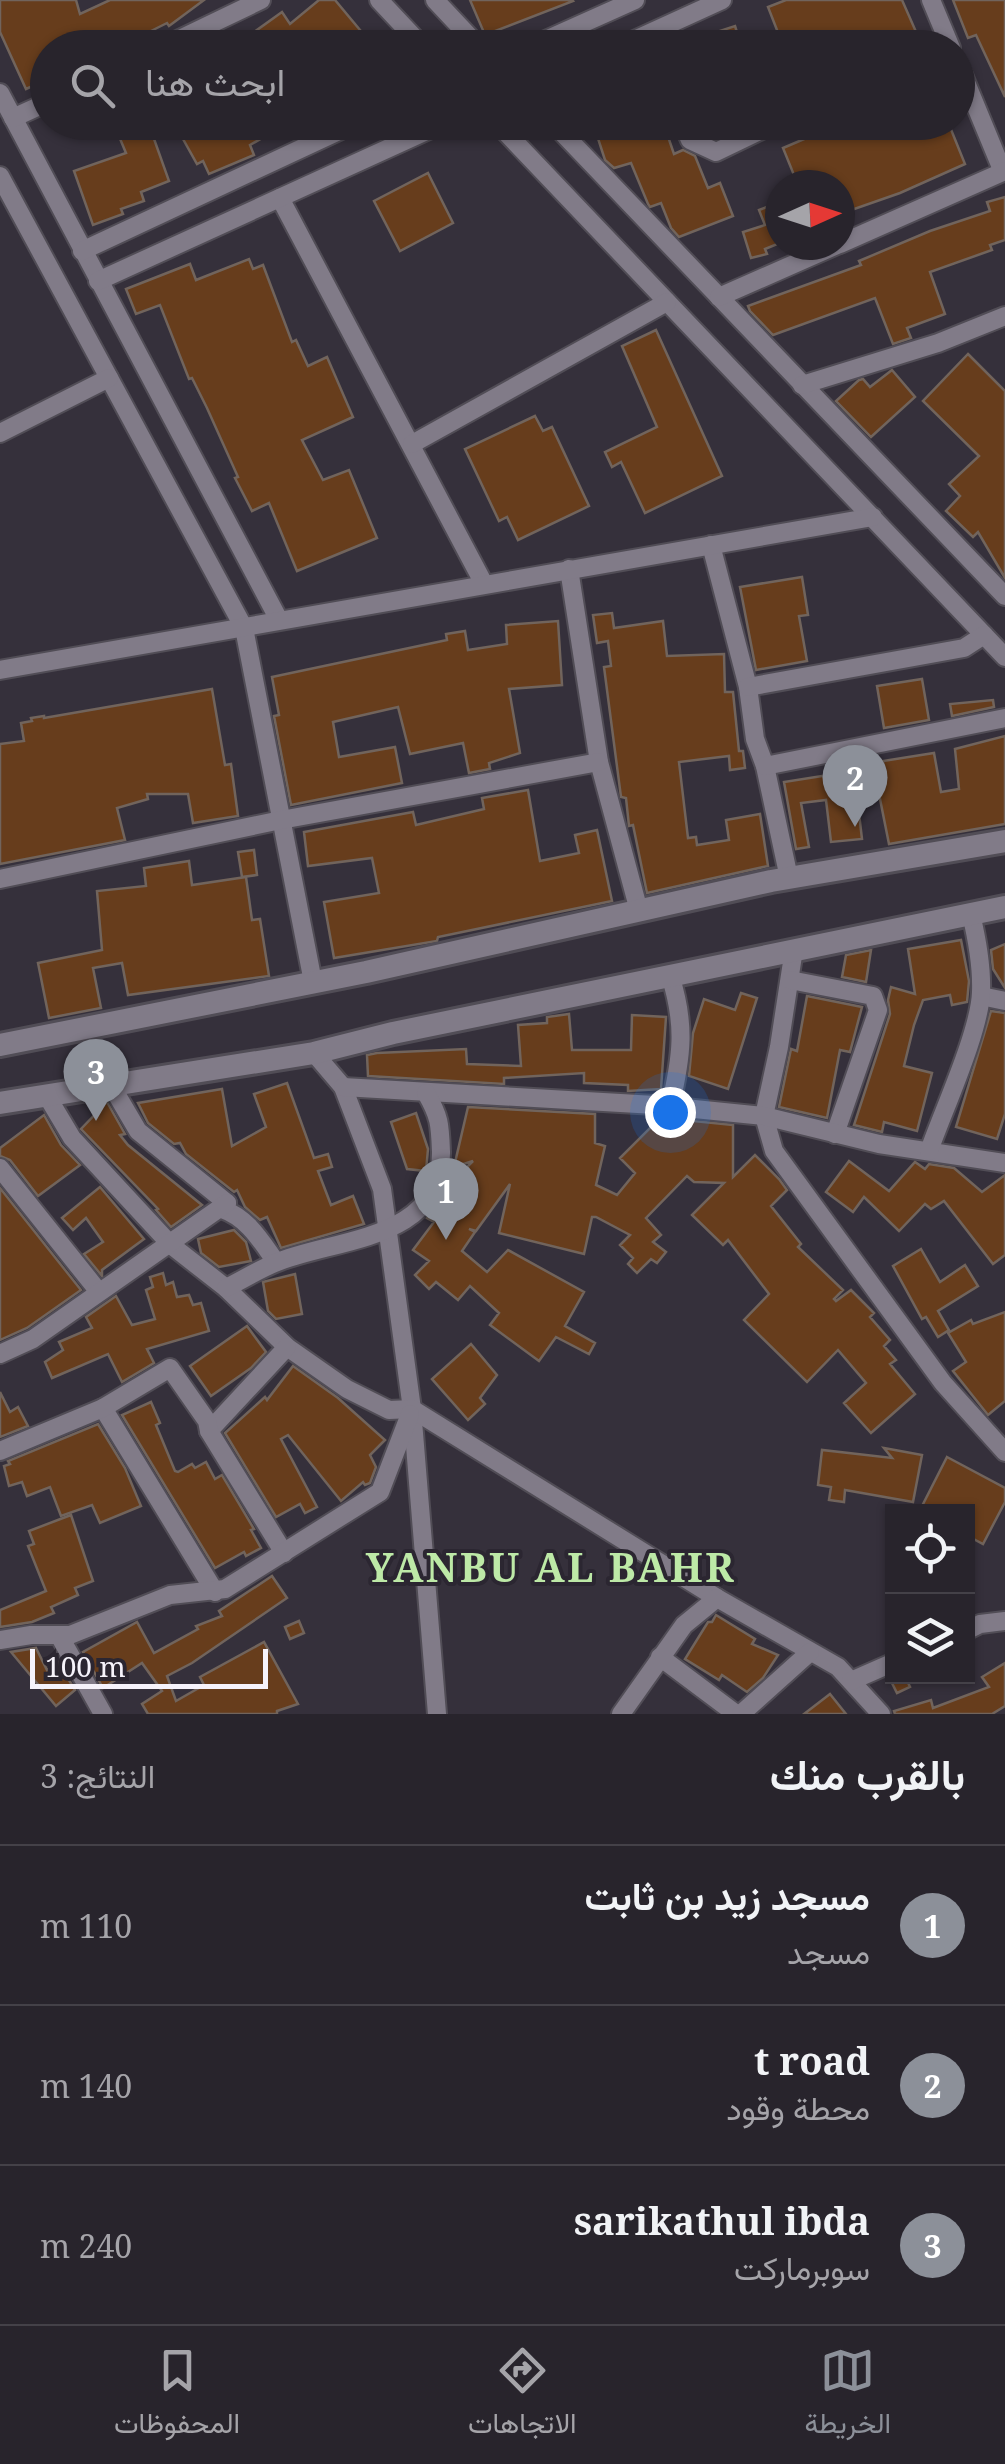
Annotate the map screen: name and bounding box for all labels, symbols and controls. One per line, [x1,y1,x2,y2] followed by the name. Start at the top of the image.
[30,30,975,140] search box
[145,55,285,107] text: ابحث هنا
[65,58,120,113] icon: search
[765,170,855,260] north arrow
[822,744,888,827] pin: 2
[64,1038,128,1121] pin: 3
[645,1087,696,1138] your location
[414,1158,478,1240] pin: 1
[885,1504,975,1684] map controls
[885,1504,975,1594] button: locate
[366,1539,736,1594] district label: YANBU AL BAHR
[885,1594,975,1684] button: layers
[30,1644,268,1688] scale bar
[45,1647,126,1685] text: 100 m
[770,1745,965,1802] text: بالقرب منك
[40,1754,155,1797] text: النتائج: 3
[585,1869,870,1921] text: مسجد زيد بن ثابت
[40,1904,132,1947] text: 110 m
[923,1904,942,1947] text: 1
[787,1930,870,1973] text: مسجد
[754,2034,870,2086] text: t road
[40,2064,132,2107] text: 140 m
[923,2064,942,2107] text: 2
[726,2086,870,2129] text: محطة وقود
[574,2194,870,2246] text: sarikathul ibda
[40,2224,132,2267] text: 240 m
[923,2224,942,2267] text: 3
[734,2246,870,2289] text: سوبرماركت
[114,2343,240,2448] tab: المحفوظات
[468,2343,577,2448] tab: الاتجاهات
[804,2343,891,2448] tab: الخريطة

